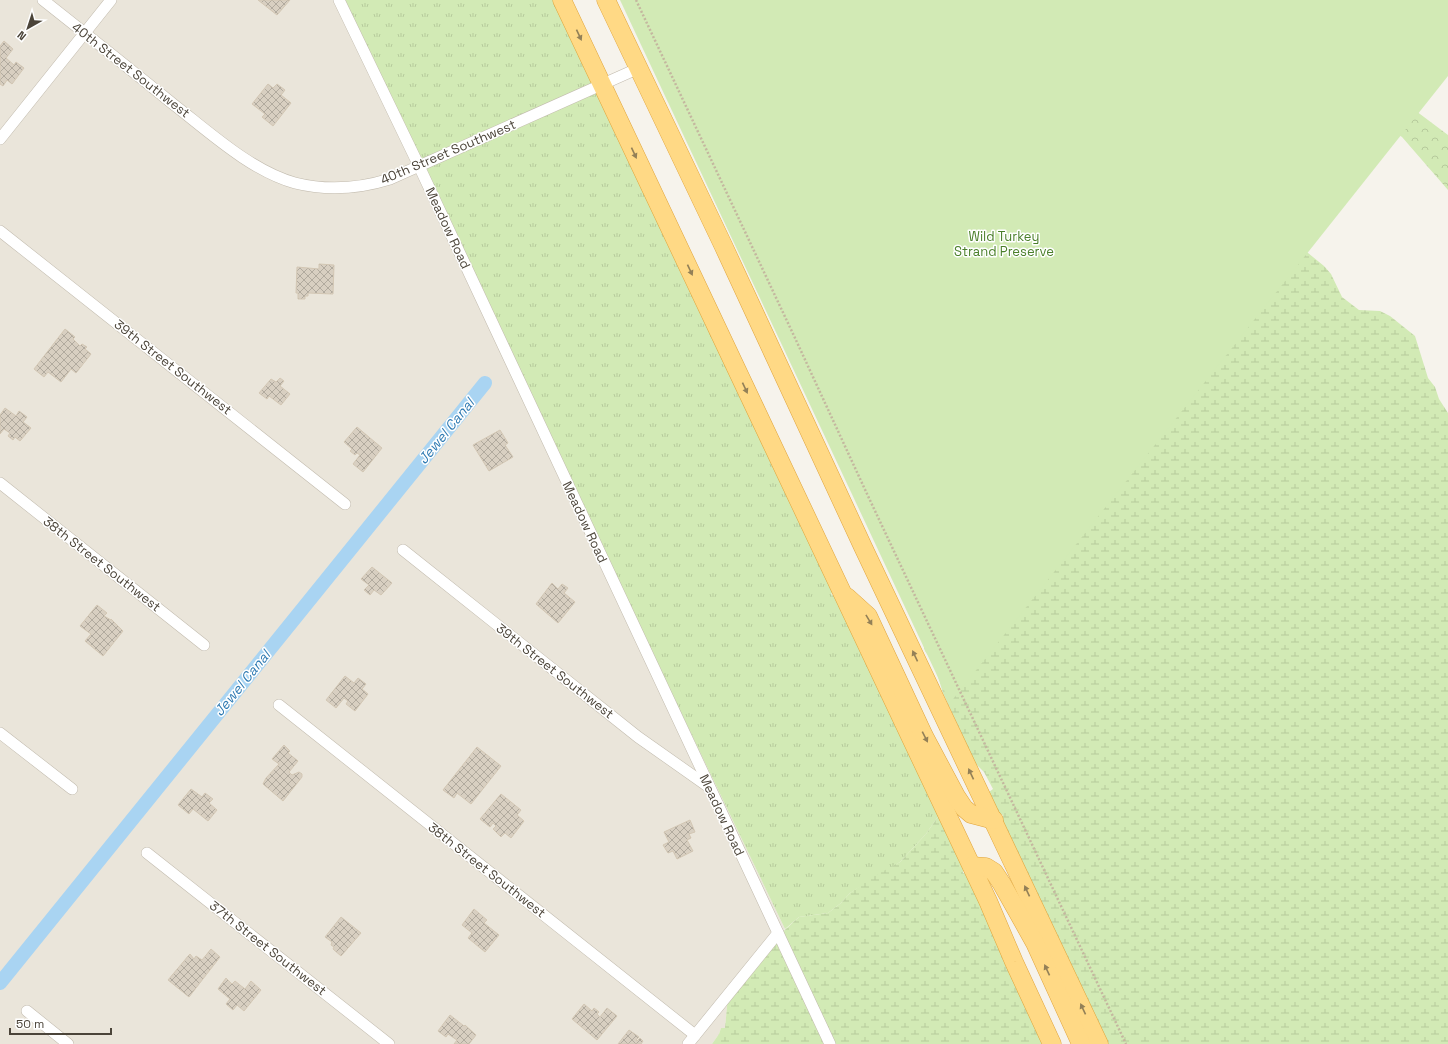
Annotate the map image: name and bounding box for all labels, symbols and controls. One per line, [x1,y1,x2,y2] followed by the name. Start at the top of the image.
[8,8,48,48] north arrow
[69,19,194,121] street label: 40th Street Southwest
[14,28,29,44] text: N
[576,30,582,41] one-way arrow
[378,116,518,188] street label: 40th Street Southwest
[631,147,637,158] one-way arrow
[422,184,474,272] street label: Meadow Road
[954,228,1054,260] park label: Wild Turkey Strand Preserve
[687,265,693,276] one-way arrow
[111,316,235,418] street label: 39th Street Southwest
[742,382,748,394] one-way arrow
[414,393,479,468] water label: Jewel Canal
[559,478,611,566] street label: Meadow Road
[40,513,164,615] street label: 38th Street Southwest
[866,614,873,626] one-way arrow
[493,620,617,722] street label: 39th Street Southwest
[210,645,275,720] water label: Jewel Canal
[912,651,918,662] one-way arrow
[922,731,928,743] one-way arrow
[968,768,974,779] one-way arrow
[696,771,748,859] street label: Meadow Road
[425,819,549,921] street label: 38th Street Southwest
[1024,886,1030,897] one-way arrow
[206,897,330,999] street label: 37th Street Southwest
[1044,965,1050,976] one-way arrow
[1080,1003,1086,1014] one-way arrow
[10,1010,111,1036] scale bar
[16,1016,44,1032] text: 50 m

